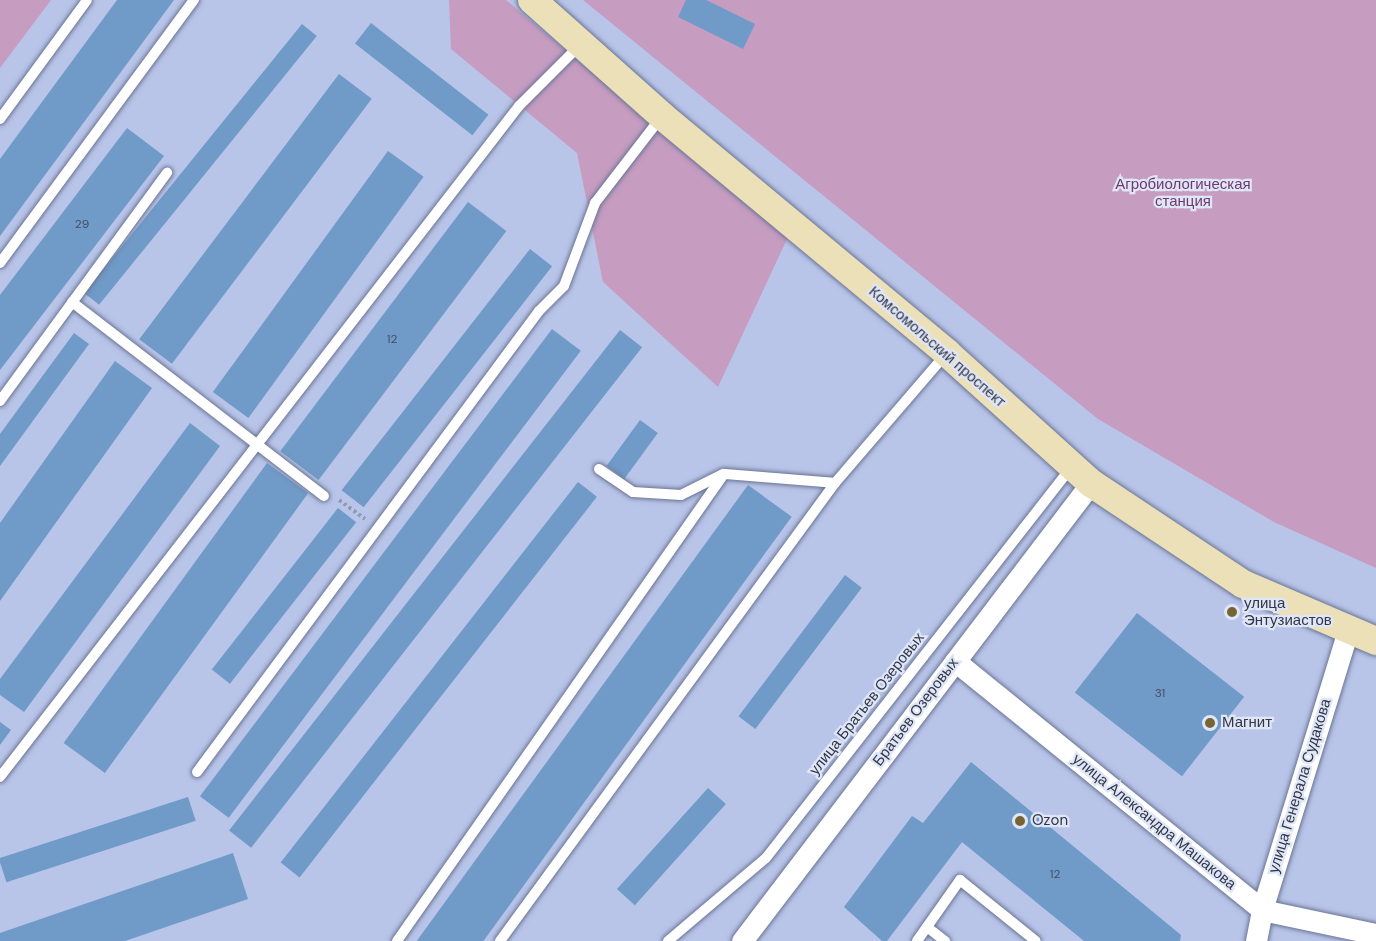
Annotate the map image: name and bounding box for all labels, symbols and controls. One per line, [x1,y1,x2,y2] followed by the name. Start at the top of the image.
[1115,175,1251,210] park label: Агробиологическая станция
[75,218,89,232] house number: 29
[865,283,1009,411] street label: Комсомольский проспект
[387,333,397,347] house number: 12
[1244,594,1332,629] place label: улица Энтузиастов
[1225,605,1239,619] marker: улица Энтузиастов
[806,629,928,779] street label: улица Братьев Озеровых
[869,654,963,770] street label: Братьев Озеровых
[1155,687,1165,701] house number: 31
[1265,697,1335,875] street label: улица Генерала Судакова
[1222,714,1272,732] place label: Магнит
[1203,716,1217,730] marker: Магнит
[1069,750,1239,894] street label: улица Александра Машакова
[1032,812,1068,830] place label: Ozon
[1013,814,1027,828] marker: Ozon
[1050,868,1060,882] house number: 12

